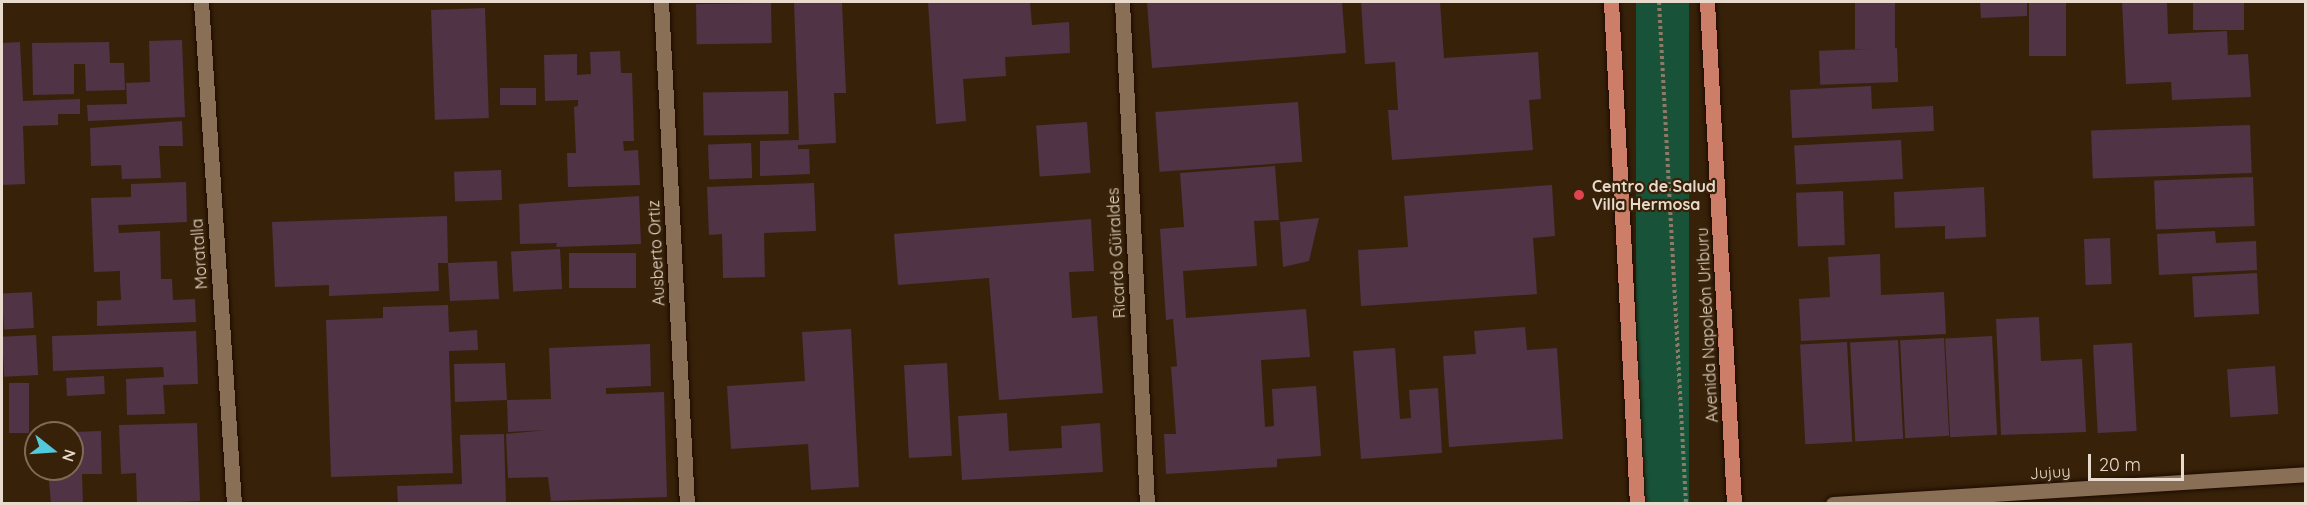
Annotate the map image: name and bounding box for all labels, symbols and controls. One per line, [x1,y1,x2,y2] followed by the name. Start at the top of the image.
[1592,176,1716,214] place label: Centro de Salud Villa Hermosa
[1570,186,1588,204] marker: Centro de Salud Villa Hermosa
[1103,187,1129,319] street label: Ricardo Güiraldes
[644,200,668,306] street label: Ausberto Ortiz
[187,218,211,290] street label: Moratalla
[1692,227,1722,423] street label: Avenida Napoleón Uriburu
[24,421,84,481] north arrow
[2091,442,2187,480] scale bar
[58,447,81,464] text: N
[2099,453,2141,476] text: 20 m
[2029,461,2071,483] street label: Jujuy

